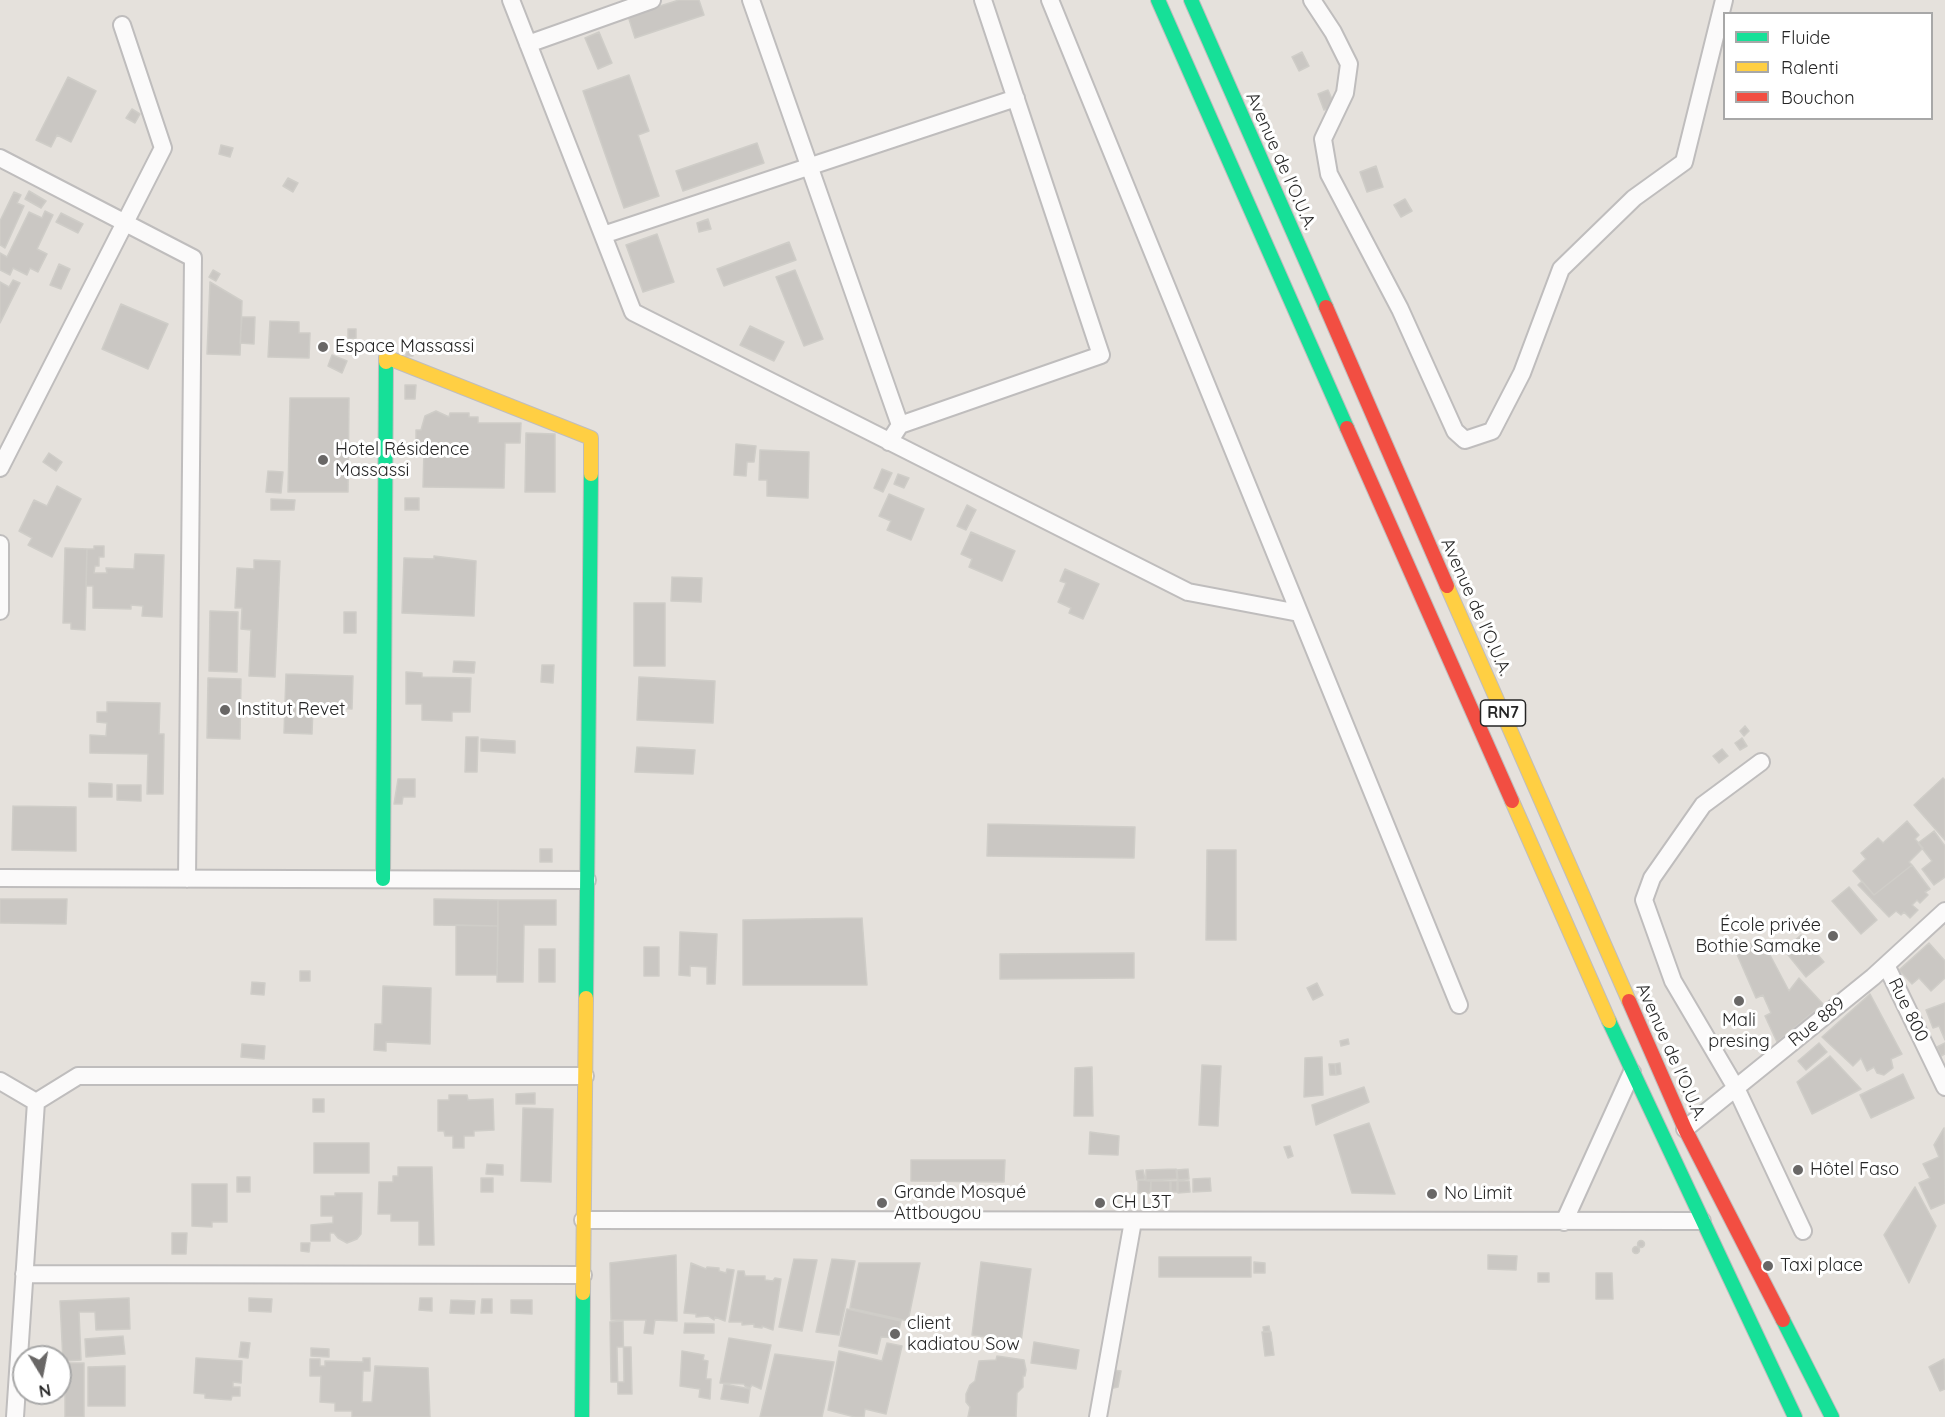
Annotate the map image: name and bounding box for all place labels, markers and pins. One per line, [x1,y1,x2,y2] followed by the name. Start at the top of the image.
[335,336,474,358] place label: Espace Massassi
[316,340,330,354] marker: Espace Massassi
[335,439,469,482] place label: Hotel Résidence Massassi
[316,453,330,467] marker: Hotel Résidence Massassi
[237,699,345,721] place label: Institut Revet
[218,703,232,717] marker: Institut Revet
[1695,915,1821,958] place label: École privée Bothie Samake
[1826,929,1840,943] marker: École privée Bothie Samake
[1732,994,1746,1008] marker: Mali presing
[1708,1010,1770,1052] place label: Mali presing
[1810,1159,1899,1181] place label: Hôtel Faso
[1791,1163,1805,1177] marker: Hôtel Faso
[894,1182,1026,1224] place label: Grande Mosqué Attbougou
[1444,1183,1513,1205] place label: No Limit
[1425,1187,1439,1201] marker: No Limit
[1112,1192,1172,1214] place label: CH L3T
[875,1196,889,1210] marker: Grande Mosqué Attbougou
[1093,1196,1107,1210] marker: CH L3T
[1780,1255,1863,1277] place label: Taxi place
[1761,1259,1775,1273] marker: Taxi place
[907,1313,1020,1356] place label: client kadiatou Sow
[888,1327,902,1341] marker: client kadiatou Sow

